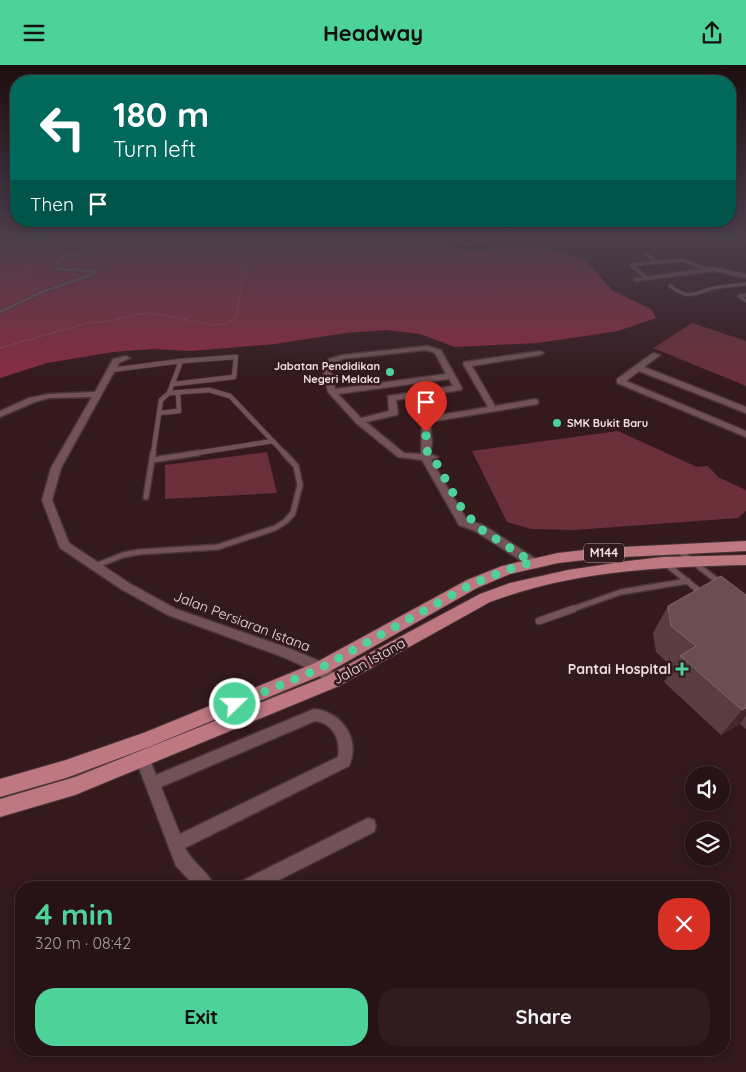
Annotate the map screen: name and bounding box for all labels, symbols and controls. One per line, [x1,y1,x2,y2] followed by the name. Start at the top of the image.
[20,19,48,47] icon: menu
[323,19,423,47] text: Headway
[698,19,726,47] icon: share
[113,92,209,136] text: 180 m
[30,95,95,160] icon: left
[113,135,196,163] text: Turn left
[84,190,112,218] icon: arrive
[30,192,74,216] text: Then
[274,359,380,386] place label: Jabatan Pendidikan Negeri Melaka
[384,366,396,378] marker: Jabatan Pendidikan Negeri Melaka
[405,381,447,432] pin
[412,388,440,416] icon: arrive
[567,416,648,430] place label: SMK Bukit Baru
[551,417,563,429] marker: SMK Bukit Baru
[584,543,624,563] road number: M144
[171,587,313,655] street label: Jalan Persiaran Istana
[330,634,408,688] street label: Jalan Istana
[568,660,671,678] place label: Pantai Hospital
[675,662,689,676] marker: Pantai Hospital
[208,677,260,729] position arrow
[685,766,730,866] map controls
[685,766,730,811] button: sound
[685,821,730,866] button: layers
[35,895,114,933] text: 4 min
[658,898,710,950] button: close
[35,933,131,953] text: 320 m · 08:42
[35,988,368,1046] button: Exit
[378,988,710,1046] button: Share

